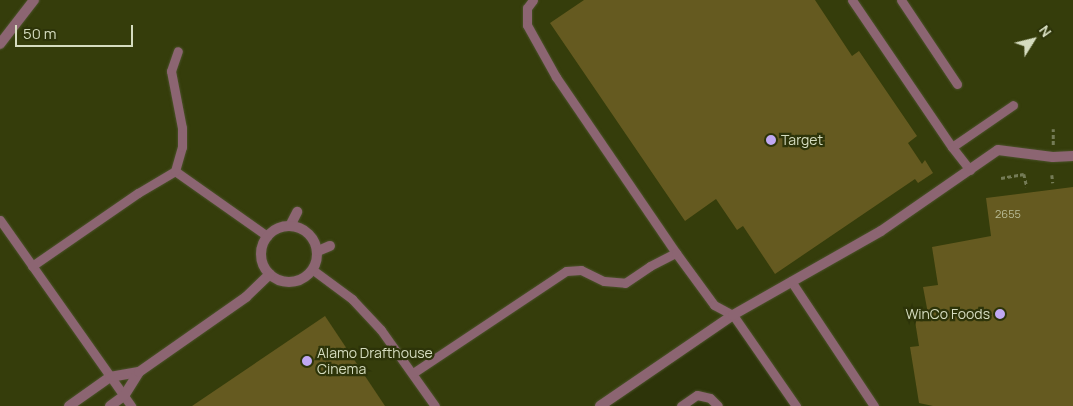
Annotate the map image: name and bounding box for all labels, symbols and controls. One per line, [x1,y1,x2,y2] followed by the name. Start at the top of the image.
[18,15,135,47] scale bar
[1008,15,1058,65] north arrow
[1035,21,1056,41] text: N
[23,23,57,44] text: 50 m
[781,132,823,148] place label: Target
[765,134,777,146] marker: Target
[995,207,1021,221] house number: 2655
[905,306,990,322] place label: WinCo Foods
[994,308,1006,320] marker: WinCo Foods
[317,345,433,378] place label: Alamo Drafthouse Cinema
[301,355,313,367] marker: Alamo Drafthouse Cinema

